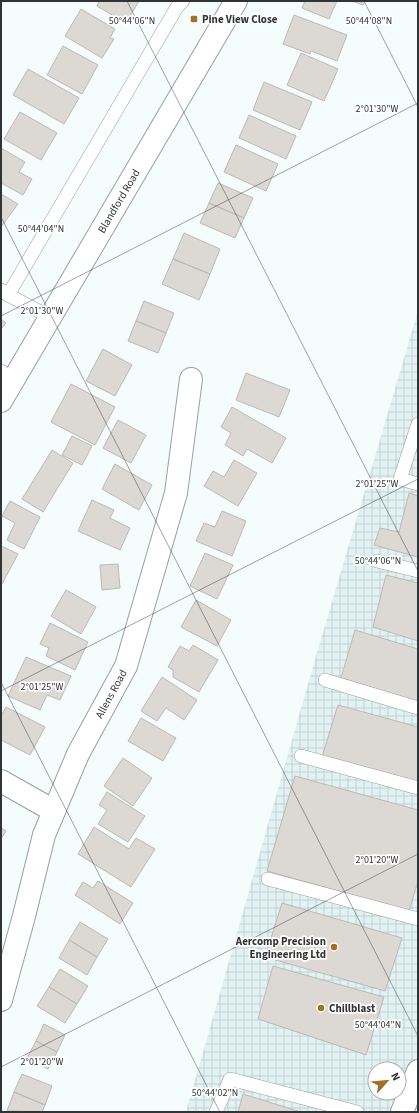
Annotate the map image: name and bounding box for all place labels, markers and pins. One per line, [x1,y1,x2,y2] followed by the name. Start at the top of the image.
[202,12,278,27] place label: Pine View Close
[189,14,199,24] marker: Pine View Close
[235,934,326,962] place label: Aercomp Precision Engineering Ltd
[329,942,339,952] marker: Aercomp Precision Engineering Ltd
[329,1001,376,1016] place label: Chillblast
[316,1003,326,1013] marker: Chillblast

